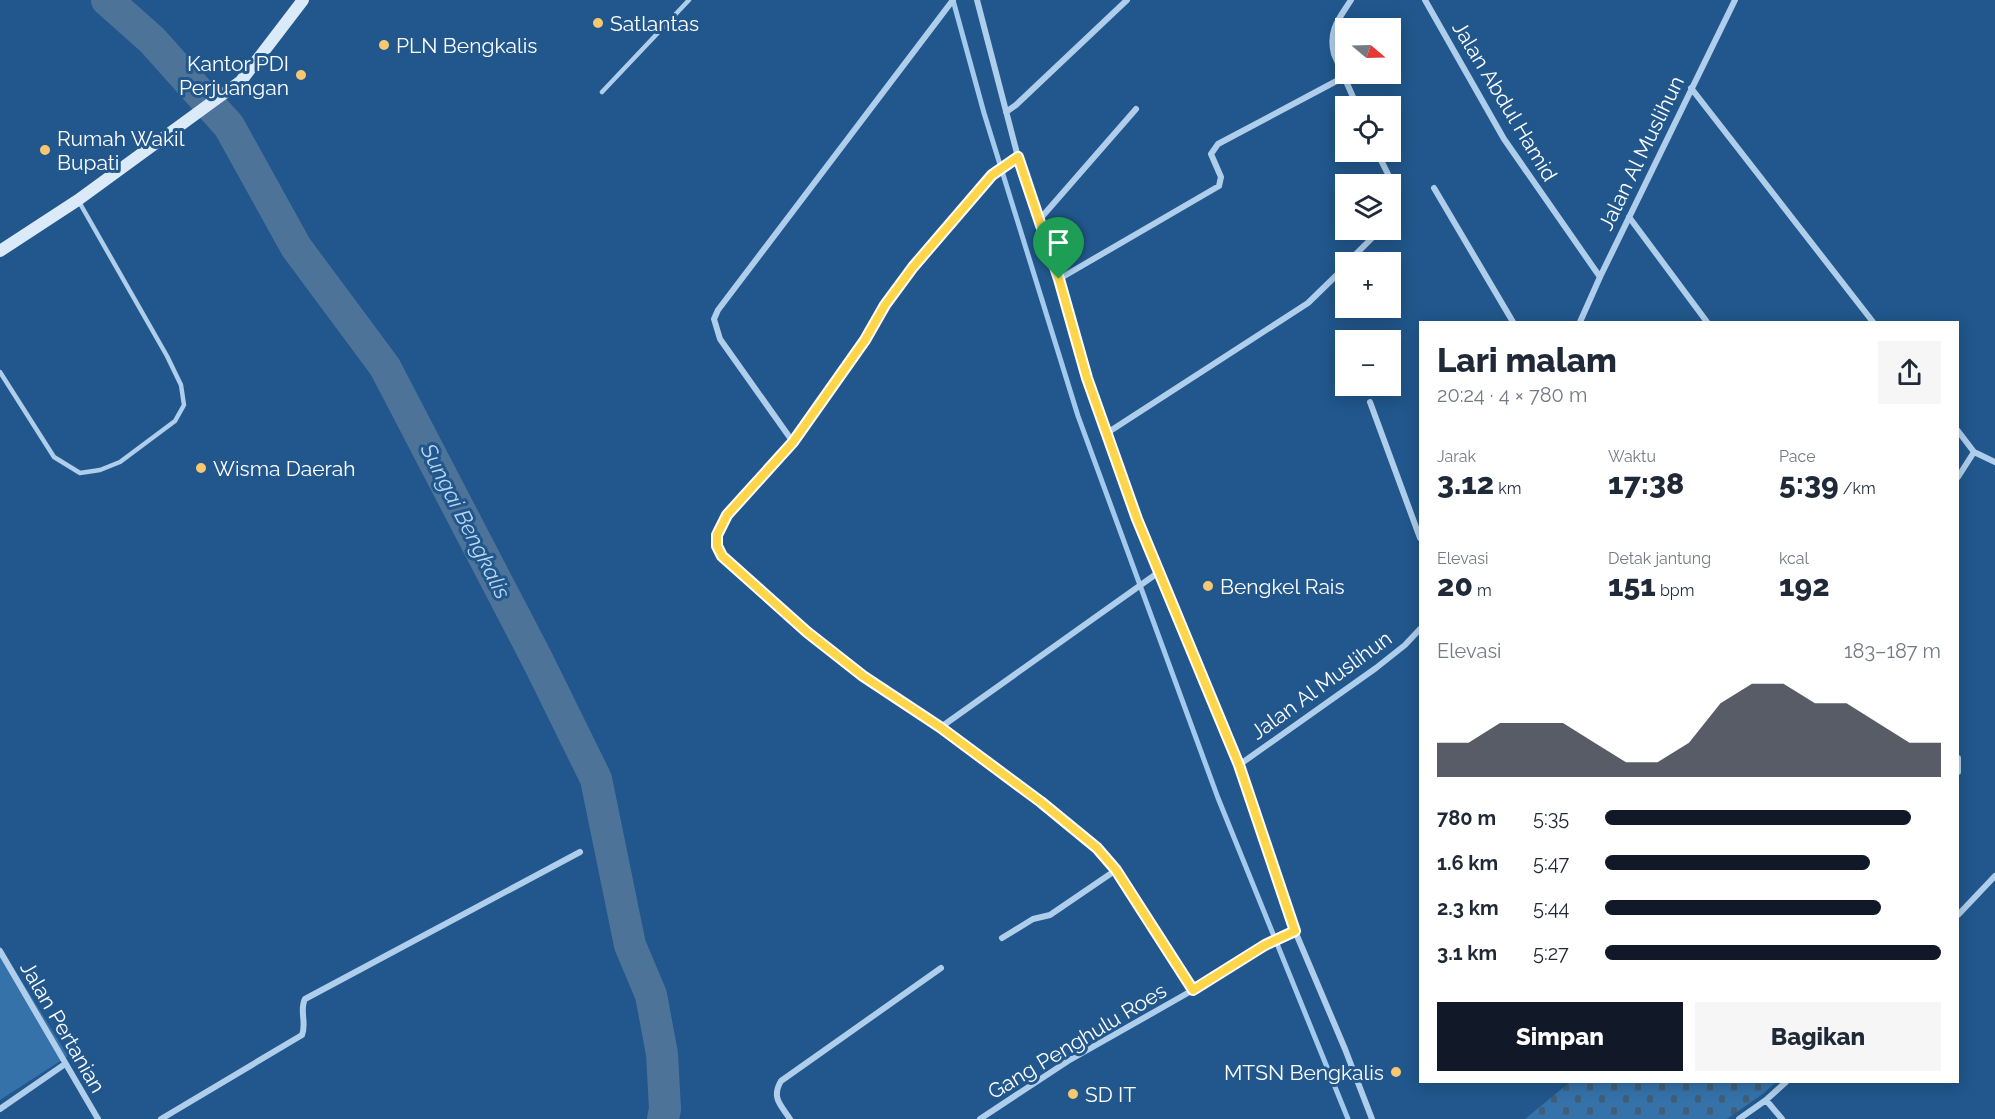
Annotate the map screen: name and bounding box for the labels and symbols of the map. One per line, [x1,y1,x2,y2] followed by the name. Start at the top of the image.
[610,11,699,36] place label: Satlantas
[591,16,605,30] marker: Satlantas
[1447,16,1563,186] street label: Jalan Abdul Hamid
[1335,18,1401,84] north arrow
[396,33,537,58] place label: PLN Bengkalis
[377,38,391,52] marker: PLN Bengkalis
[179,51,289,100] place label: Kantor PDI Perjuangan
[294,68,308,82] marker: Kantor PDI Perjuangan
[1593,72,1689,234] street label: Jalan Al Muslihun
[57,126,185,175] place label: Rumah Wakil Bupati
[38,143,52,157] marker: Rumah Wakil Bupati
[1033,217,1084,279] pin
[415,438,516,603] water label: Sungai Bengkalis
[213,456,356,481] place label: Wisma Daerah
[194,461,208,475] marker: Wisma Daerah
[1220,574,1345,599] place label: Bengkel Rais
[1201,579,1215,593] marker: Bengkel Rais
[1246,625,1396,745] street label: Jalan Al Muslihun
[15,957,111,1097] street label: Jalan Pertanian
[983,978,1171,1104] street label: Gang Penghulu Roes
[1224,1060,1384,1085] place label: MTSN Bengkalis
[1389,1065,1403,1079] marker: MTSN Bengkalis
[1085,1082,1136,1107] place label: SD IT
[1066,1087,1080,1101] marker: SD IT

